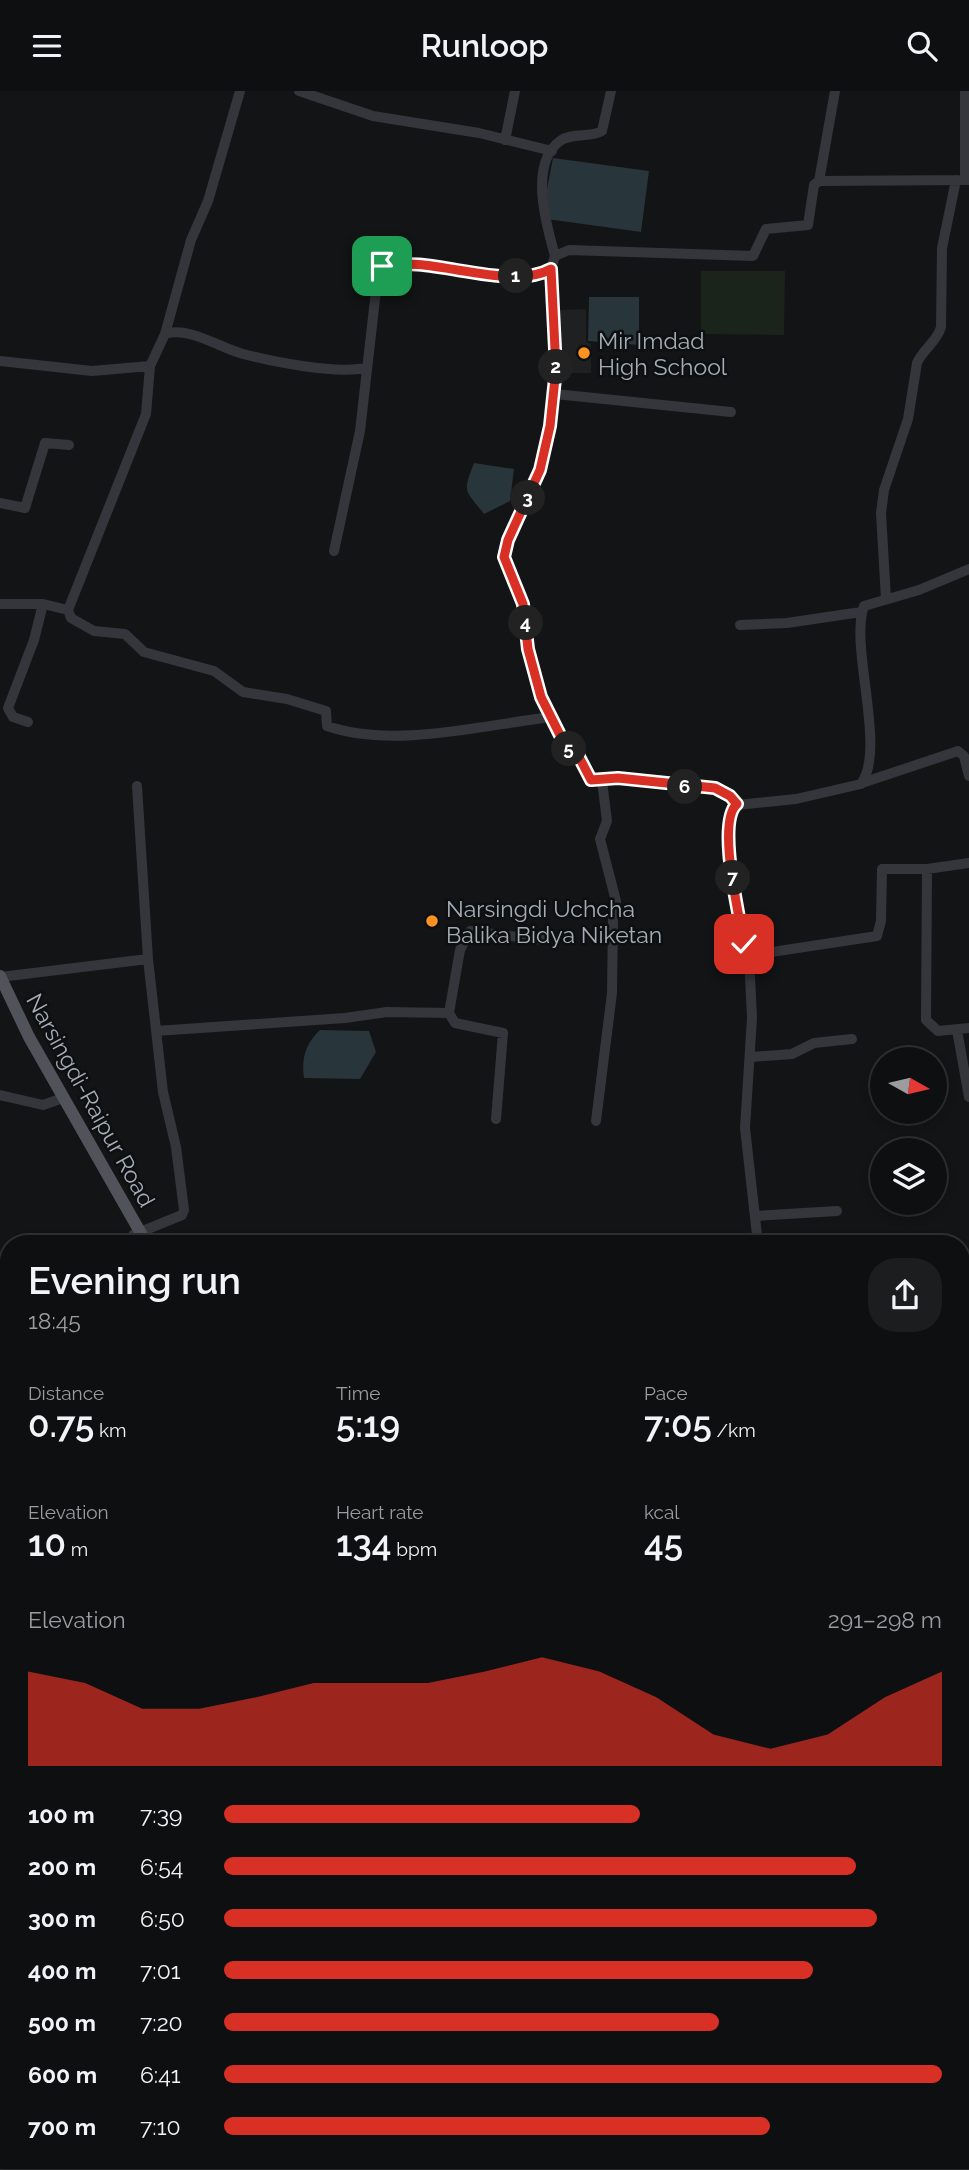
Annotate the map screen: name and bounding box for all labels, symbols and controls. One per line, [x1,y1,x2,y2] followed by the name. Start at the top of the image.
[28,27,66,65] icon: menu
[421,27,548,64] text: Runloop
[903,27,941,65] icon: search
[352,236,412,296] pin
[363,247,401,285] icon: arrive
[498,259,534,293] pin: 1
[511,264,520,286] text: 1
[598,327,728,380] place label: Mir Imdad High School
[576,345,592,361] marker: Mir Imdad High School
[538,349,574,385] pin: 2
[550,355,561,377] text: 2
[510,481,546,515] pin: 3
[522,486,533,508] text: 3
[508,605,544,641] pin: 4
[520,611,531,633] text: 4
[552,731,586,767] pin: 5
[563,737,574,759] text: 5
[668,769,702,805] pin: 6
[679,775,690,797] text: 6
[716,861,750,895] pin: 7
[727,866,738,888] text: 7
[446,895,662,948] place label: Narsingdi Uchcha Balika Bidya Niketan
[424,913,440,929] marker: Narsingdi Uchcha Balika Bidya Niketan
[714,914,774,974] pin
[725,925,763,963] icon: check
[21,989,161,1211] street label: Narsingdi-Raipur Road
[870,1047,947,1123] north arrow
[870,1047,947,1215] map controls
[870,1138,947,1215] button: layers
[28,1258,241,1303] text: Evening run
[868,1258,942,1332] button: share
[28,1307,81,1334] text: 18:45
[28,1382,104,1404] text: Distance
[336,1382,380,1404] text: Time
[644,1382,688,1404] text: Pace
[28,1404,94,1445] text: 0.75
[336,1404,400,1445] text: 5:19
[644,1404,712,1445] text: 7:05
[94,1419,127,1441] text: km
[712,1419,756,1441] text: /km
[28,1501,109,1523] text: Elevation
[336,1501,424,1523] text: Heart rate
[644,1501,680,1523] text: kcal
[28,1523,66,1564] text: 10
[336,1523,391,1564] text: 134
[644,1523,683,1564] text: 45
[66,1538,88,1560] text: m
[391,1538,437,1560] text: bpm
[28,1606,126,1633] text: Elevation
[828,1606,942,1633] text: 291–298 m
[28,1801,95,1828] text: 100 m
[140,1801,182,1828] text: 7:39
[28,1853,96,1880] text: 200 m
[140,1853,183,1880] text: 6:54
[28,1905,96,1932] text: 300 m
[140,1905,185,1932] text: 6:50
[28,1957,96,1984] text: 400 m
[140,1957,181,1984] text: 7:01
[28,2009,96,2036] text: 500 m
[140,2009,183,2036] text: 7:20
[28,2061,97,2088] text: 600 m
[140,2061,181,2088] text: 6:41
[28,2113,96,2140] text: 700 m
[140,2113,181,2140] text: 7:10

